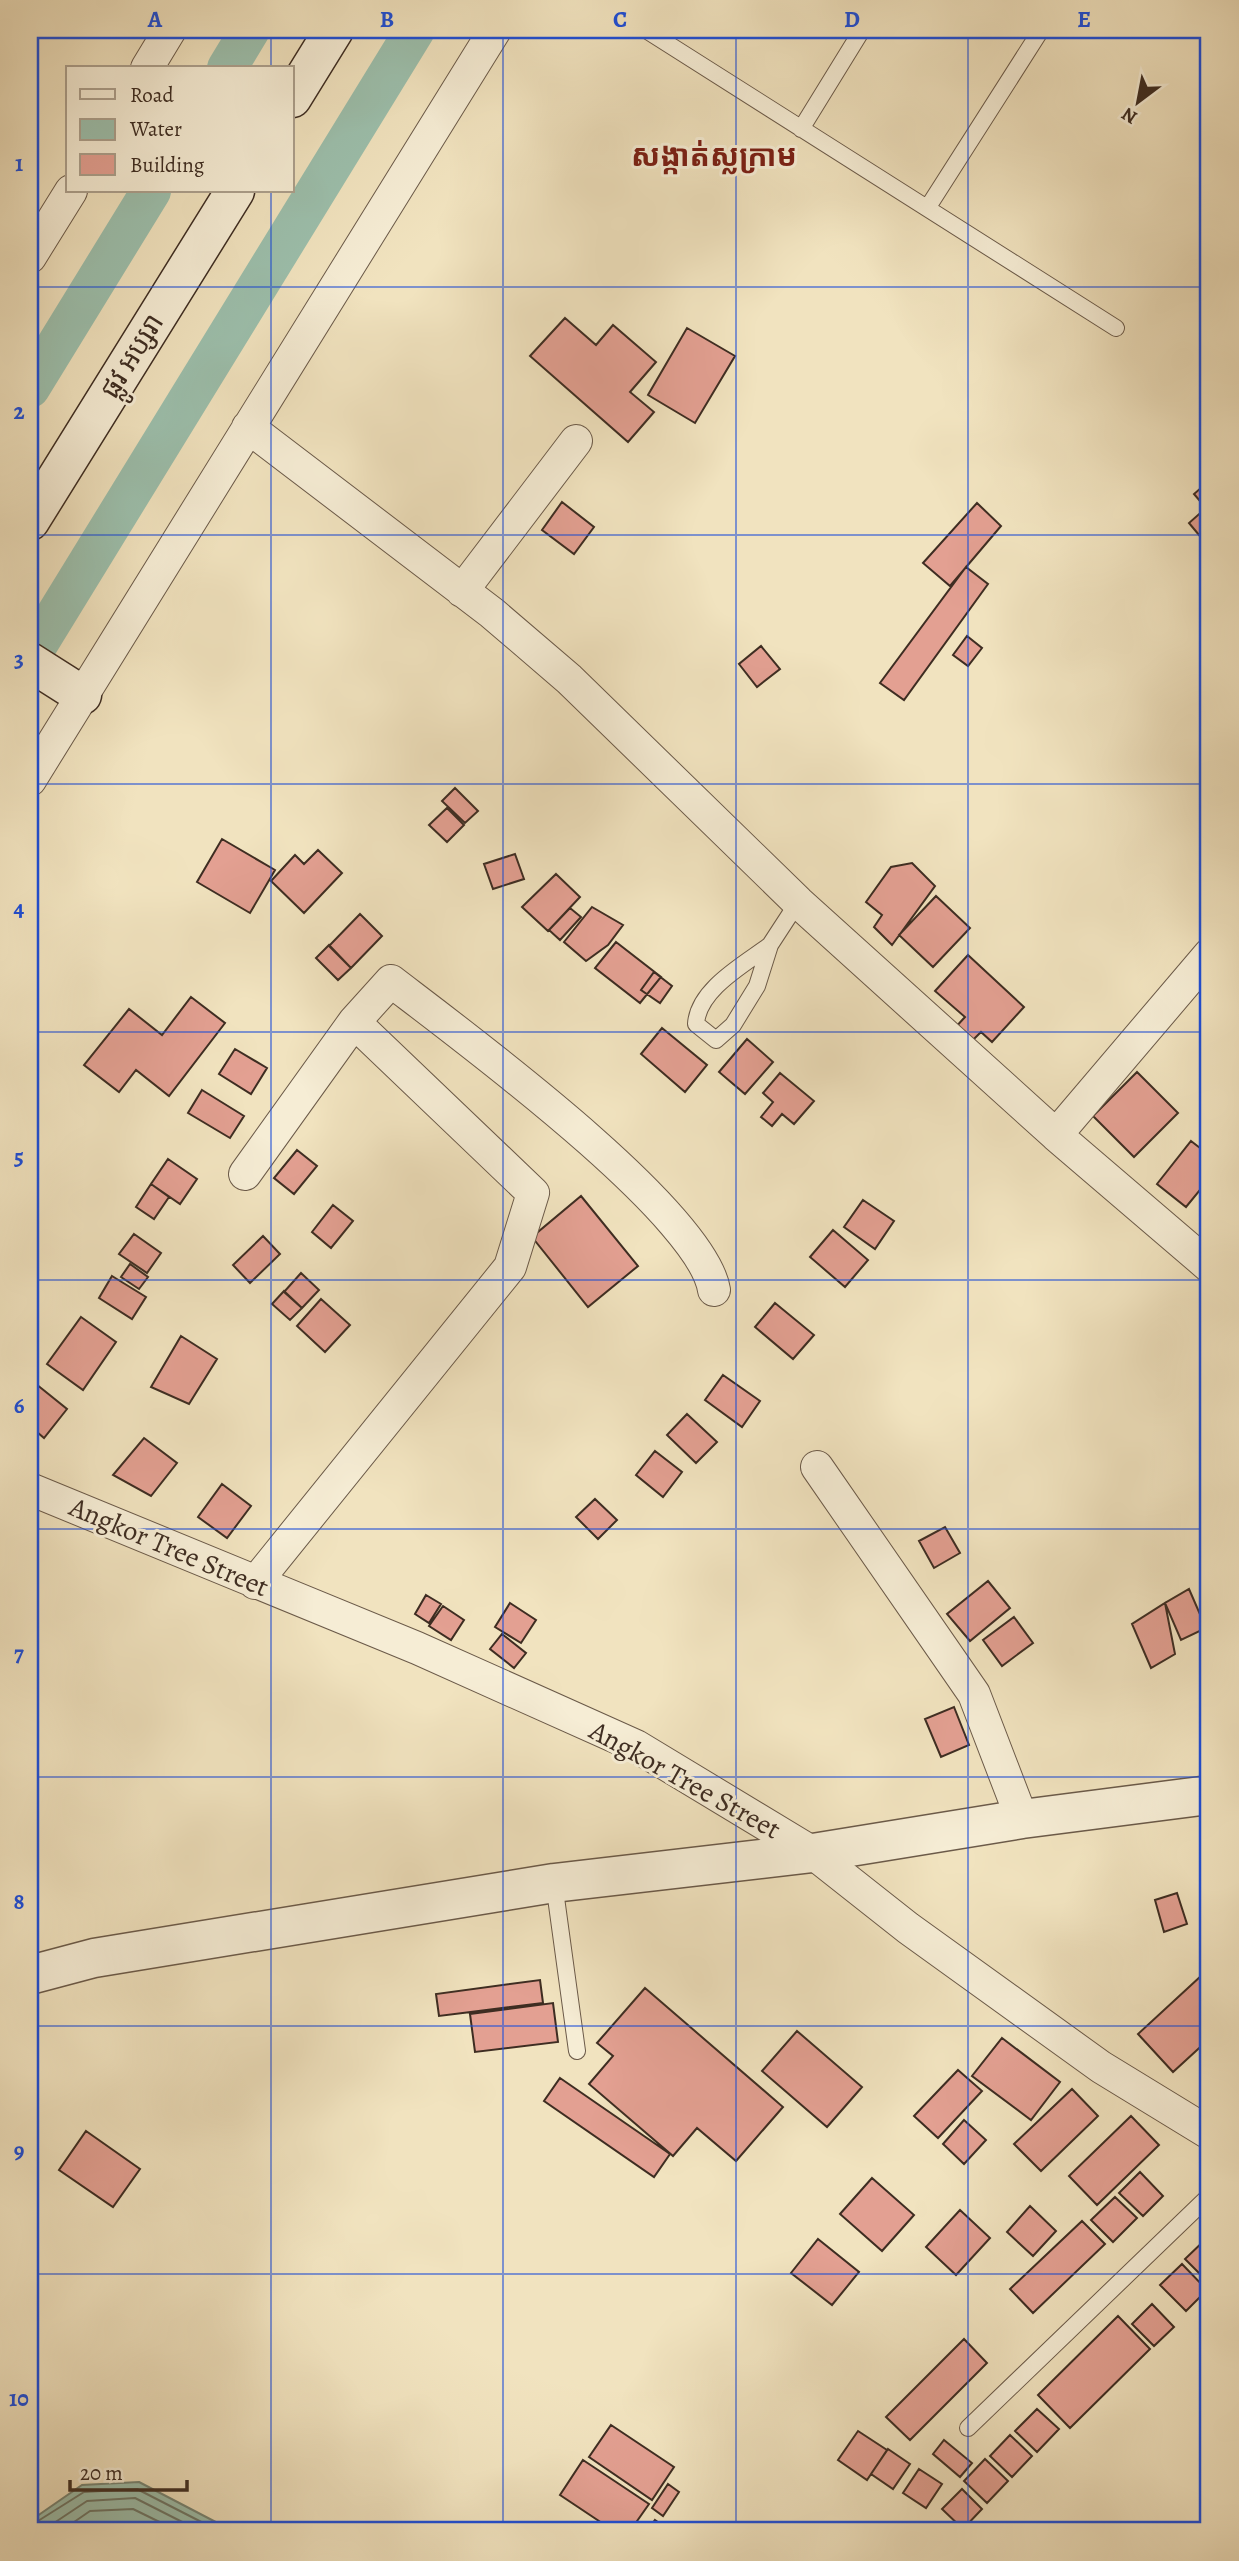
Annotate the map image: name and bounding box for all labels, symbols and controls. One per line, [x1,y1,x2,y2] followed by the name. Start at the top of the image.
[147,4,163,35] text: A
[380,4,394,35] text: B
[613,4,627,35] text: C
[844,4,860,35] text: D
[1077,4,1091,35] text: E
[66,66,294,192] legend
[1102,66,1172,136] north arrow
[130,81,174,109] text: Road
[1117,101,1142,130] text: N
[129,115,182,143] text: Water
[631,136,797,176] district label: សង្កាត់ស្លក្រាម
[15,148,23,179] text: 1
[130,151,205,179] text: Building
[91,306,177,409] street label: ផ្លូវ អប្សរា
[13,396,25,427] text: 2
[14,644,24,675] text: 3
[14,893,25,924] text: 4
[14,1141,24,1172] text: 5
[14,1390,25,1421] text: 6
[63,1487,275,1606] street label: Angkor Tree Street
[14,1638,24,1669] text: 7
[582,1711,787,1848] street label: Angkor Tree Street
[13,1886,25,1917] text: 8
[14,2135,24,2166] text: 9
[9,2383,29,2414] text: 10
[70,2449,187,2493] scale bar
[80,2459,123,2487] text: 20 m

